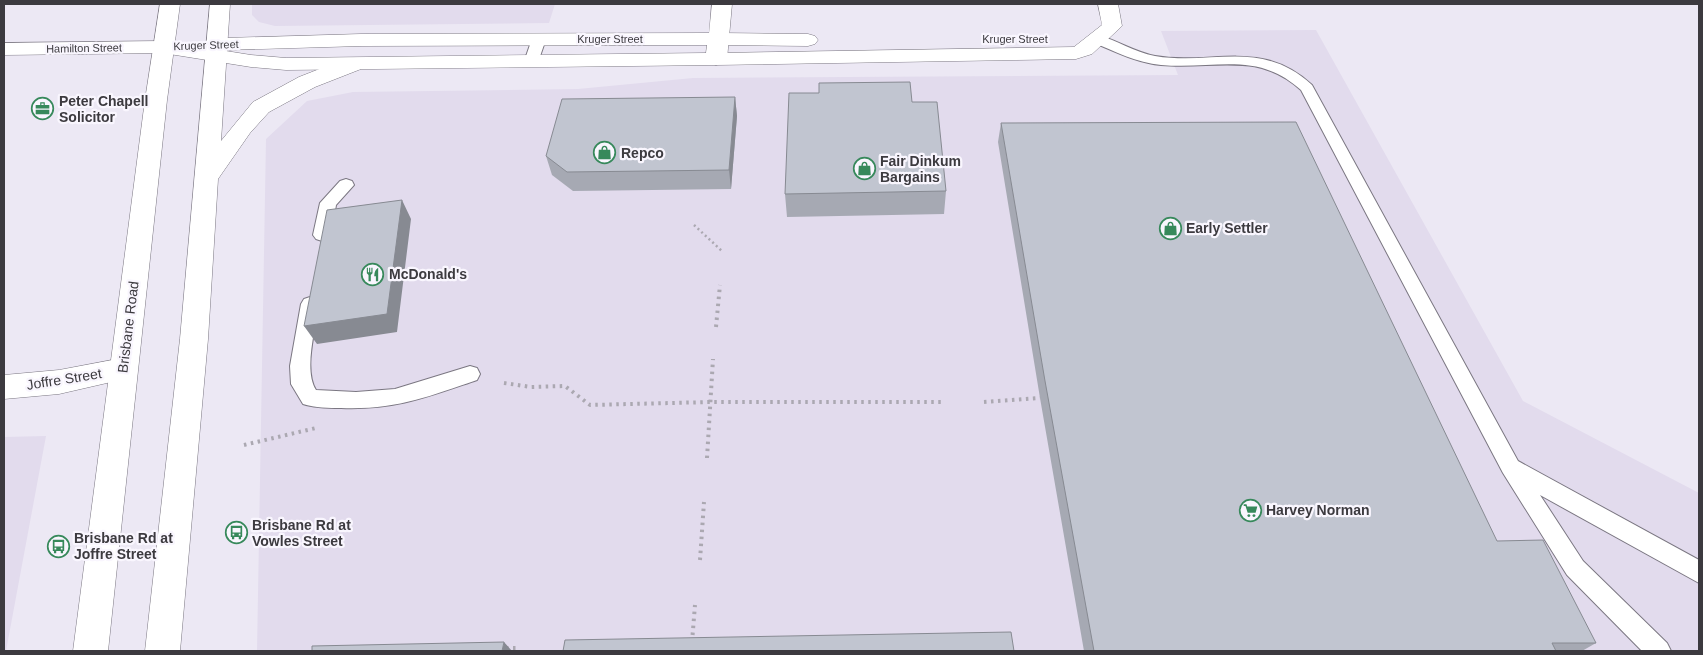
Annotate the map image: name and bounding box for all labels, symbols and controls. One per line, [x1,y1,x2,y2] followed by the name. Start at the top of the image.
[577,33,643,45] street label: Kruger Street
[982,33,1048,45] street label: Kruger Street
[173,38,239,52] street label: Kruger Street
[46,41,122,55] street label: Hamilton Street
[59,93,148,125] place label: Peter Chapell Solicitor
[31,97,55,121] office icon: Peter Chapell Solicitor
[593,141,617,165] shop icon: Repco
[621,145,664,161] place label: Repco
[880,153,961,185] place label: Fair Dinkum Bargains
[852,157,876,181] shop icon: Fair Dinkum Bargains
[1158,216,1182,240] shop icon: Early Settler
[1186,220,1268,236] place label: Early Settler
[361,262,385,286] restaurant icon: McDonald's
[389,266,467,282] place label: McDonald's
[114,280,142,374] street label: Brisbane Road
[25,365,103,393] street label: Joffre Street
[1238,498,1262,522] supermarket icon: Harvey Norman
[1266,502,1370,518] place label: Harvey Norman
[252,517,351,549] place label: Brisbane Rd at Vowles Street
[224,521,248,545] bus stop icon: Brisbane Rd at Vowles Street
[74,530,173,562] place label: Brisbane Rd at Joffre Street
[46,534,70,558] bus stop icon: Brisbane Rd at Joffre Street

